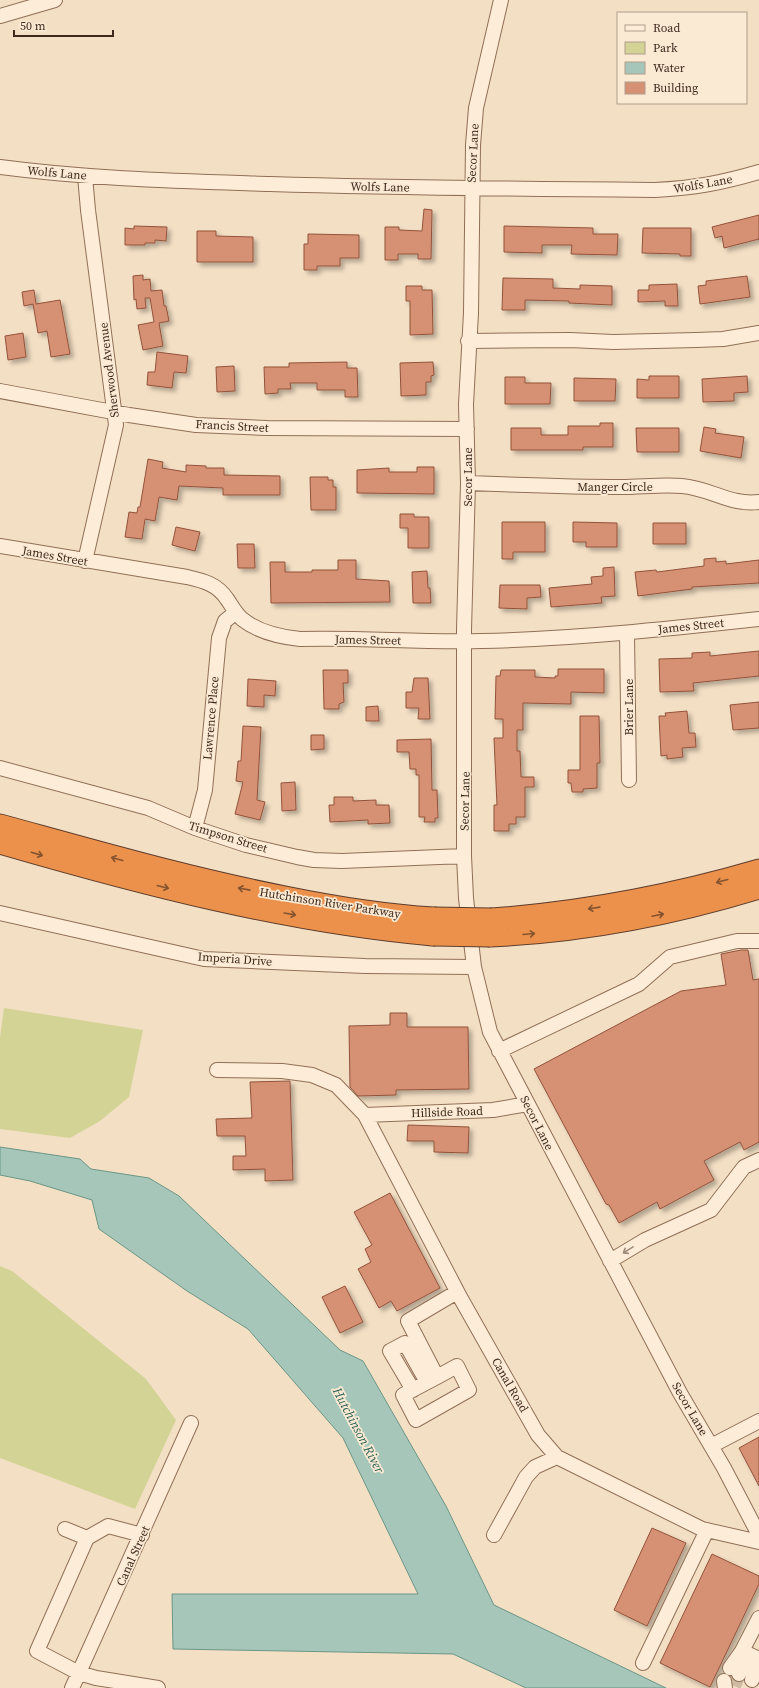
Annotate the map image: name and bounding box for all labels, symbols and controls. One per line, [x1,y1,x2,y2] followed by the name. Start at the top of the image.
[14,12,113,38] scale bar
[617,12,747,104] legend
[20,18,46,34] text: 50 m
[653,20,680,36] text: Road
[653,40,678,56] text: Park
[653,60,685,76] text: Water
[653,80,698,96] text: Building
[463,123,483,183] street label: Secor Lane
[27,162,87,184] street label: Wolfs Lane
[672,171,734,197] street label: Wolfs Lane
[350,178,410,196] street label: Wolfs Lane
[95,322,123,418] street label: Sherwood Avenue
[195,416,269,436] street label: Francis Street
[460,447,476,507] street label: Secor Lane
[577,479,653,495] street label: Manger Circle
[20,542,89,570] street label: James Street
[656,615,725,638] street label: James Street
[334,631,401,649] street label: James Street
[199,676,223,760] street label: Lawrence Place
[621,679,637,735] street label: Brier Lane
[456,771,474,831] street label: Secor Lane
[187,817,269,857] street label: Timpson Street
[31,851,44,858] one-way arrow
[111,854,124,862] one-way arrow
[715,878,728,885] one-way arrow
[156,884,169,892] one-way arrow
[238,884,251,892] one-way arrow
[258,884,402,922] street label: Hutchinson River Parkway
[588,904,601,912] one-way arrow
[651,910,664,918] one-way arrow
[283,911,296,919] one-way arrow
[522,930,535,937] one-way arrow
[197,948,273,970] street label: Imperia Drive
[516,1093,558,1153] street label: Secor Lane
[411,1103,483,1121] street label: Hillside Road
[622,1246,633,1255] one-way arrow
[488,1355,532,1415] street label: Canal Road
[668,1379,712,1439] street label: Secor Lane
[328,1384,389,1477] water label: Hutchinson River
[113,1523,153,1589] street label: Canal Street

